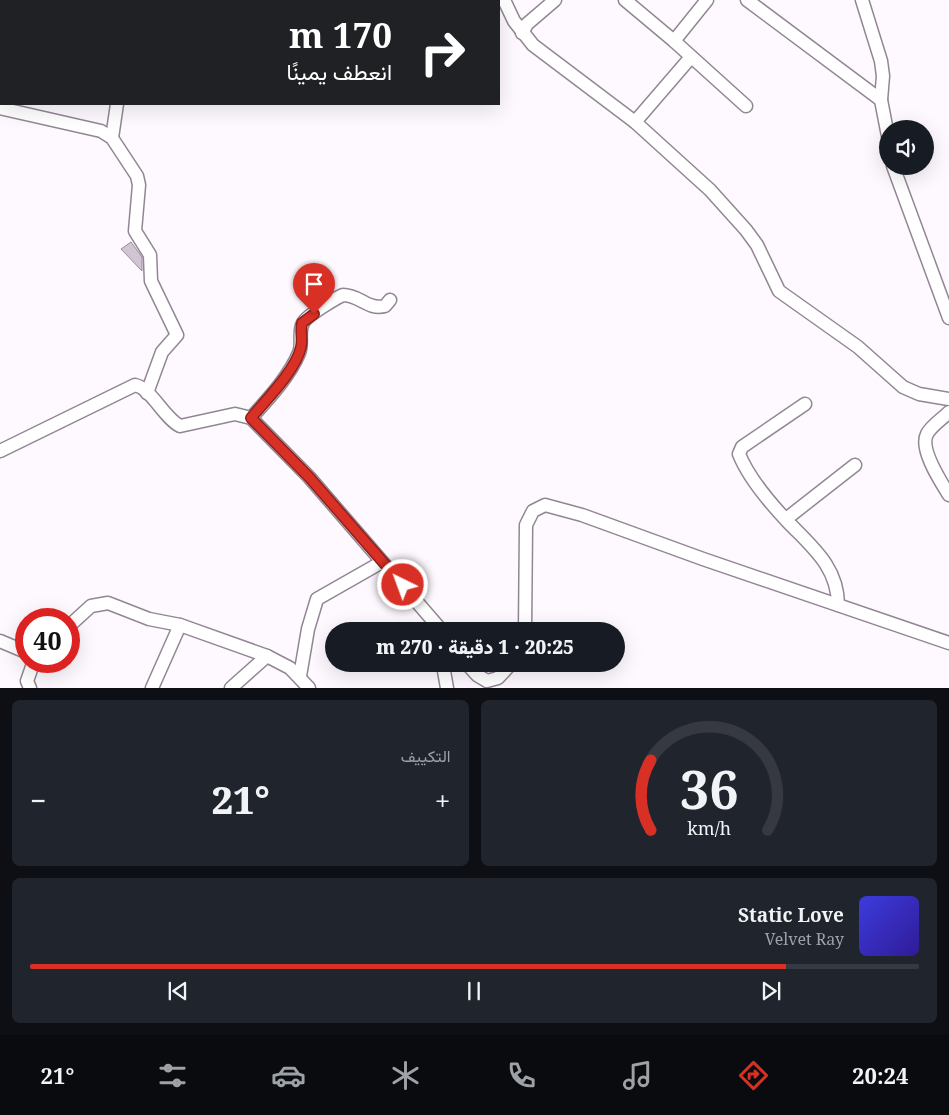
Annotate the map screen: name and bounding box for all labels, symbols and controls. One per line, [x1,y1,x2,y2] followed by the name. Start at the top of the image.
[289,11,392,58] text: 170 m
[410,20,475,85] icon: right
[286,56,392,86] text: انعطف يمينًا
[879,120,934,175] map controls
[879,120,934,175] button: sound
[293,263,335,314] pin
[300,270,328,298] icon: arrive
[376,558,428,610] position arrow
[15,608,80,673] speed limit sign: 40
[376,634,574,660] text: 20:25 · 1 دقيقة · 270 m
[401,745,451,767] text: التكييف
[679,753,738,824] text: 36
[211,773,270,825] text: 21°
[30,781,46,819] text: −
[435,781,450,819] text: +
[687,816,731,840] text: km/h
[738,902,844,928] text: Static Love
[765,928,844,950] text: Velvet Ray
[164,977,192,1005] icon: previous
[460,977,488,1005] icon: pause
[757,977,785,1005] icon: next
[155,1058,190,1093] icon: filters
[271,1058,306,1093] icon: car
[388,1058,423,1093] icon: climate
[504,1058,539,1093] icon: phone
[620,1058,655,1093] icon: music
[736,1058,771,1093] icon: directions
[41,1060,74,1090] text: 21°
[852,1060,908,1090] text: 20:24

